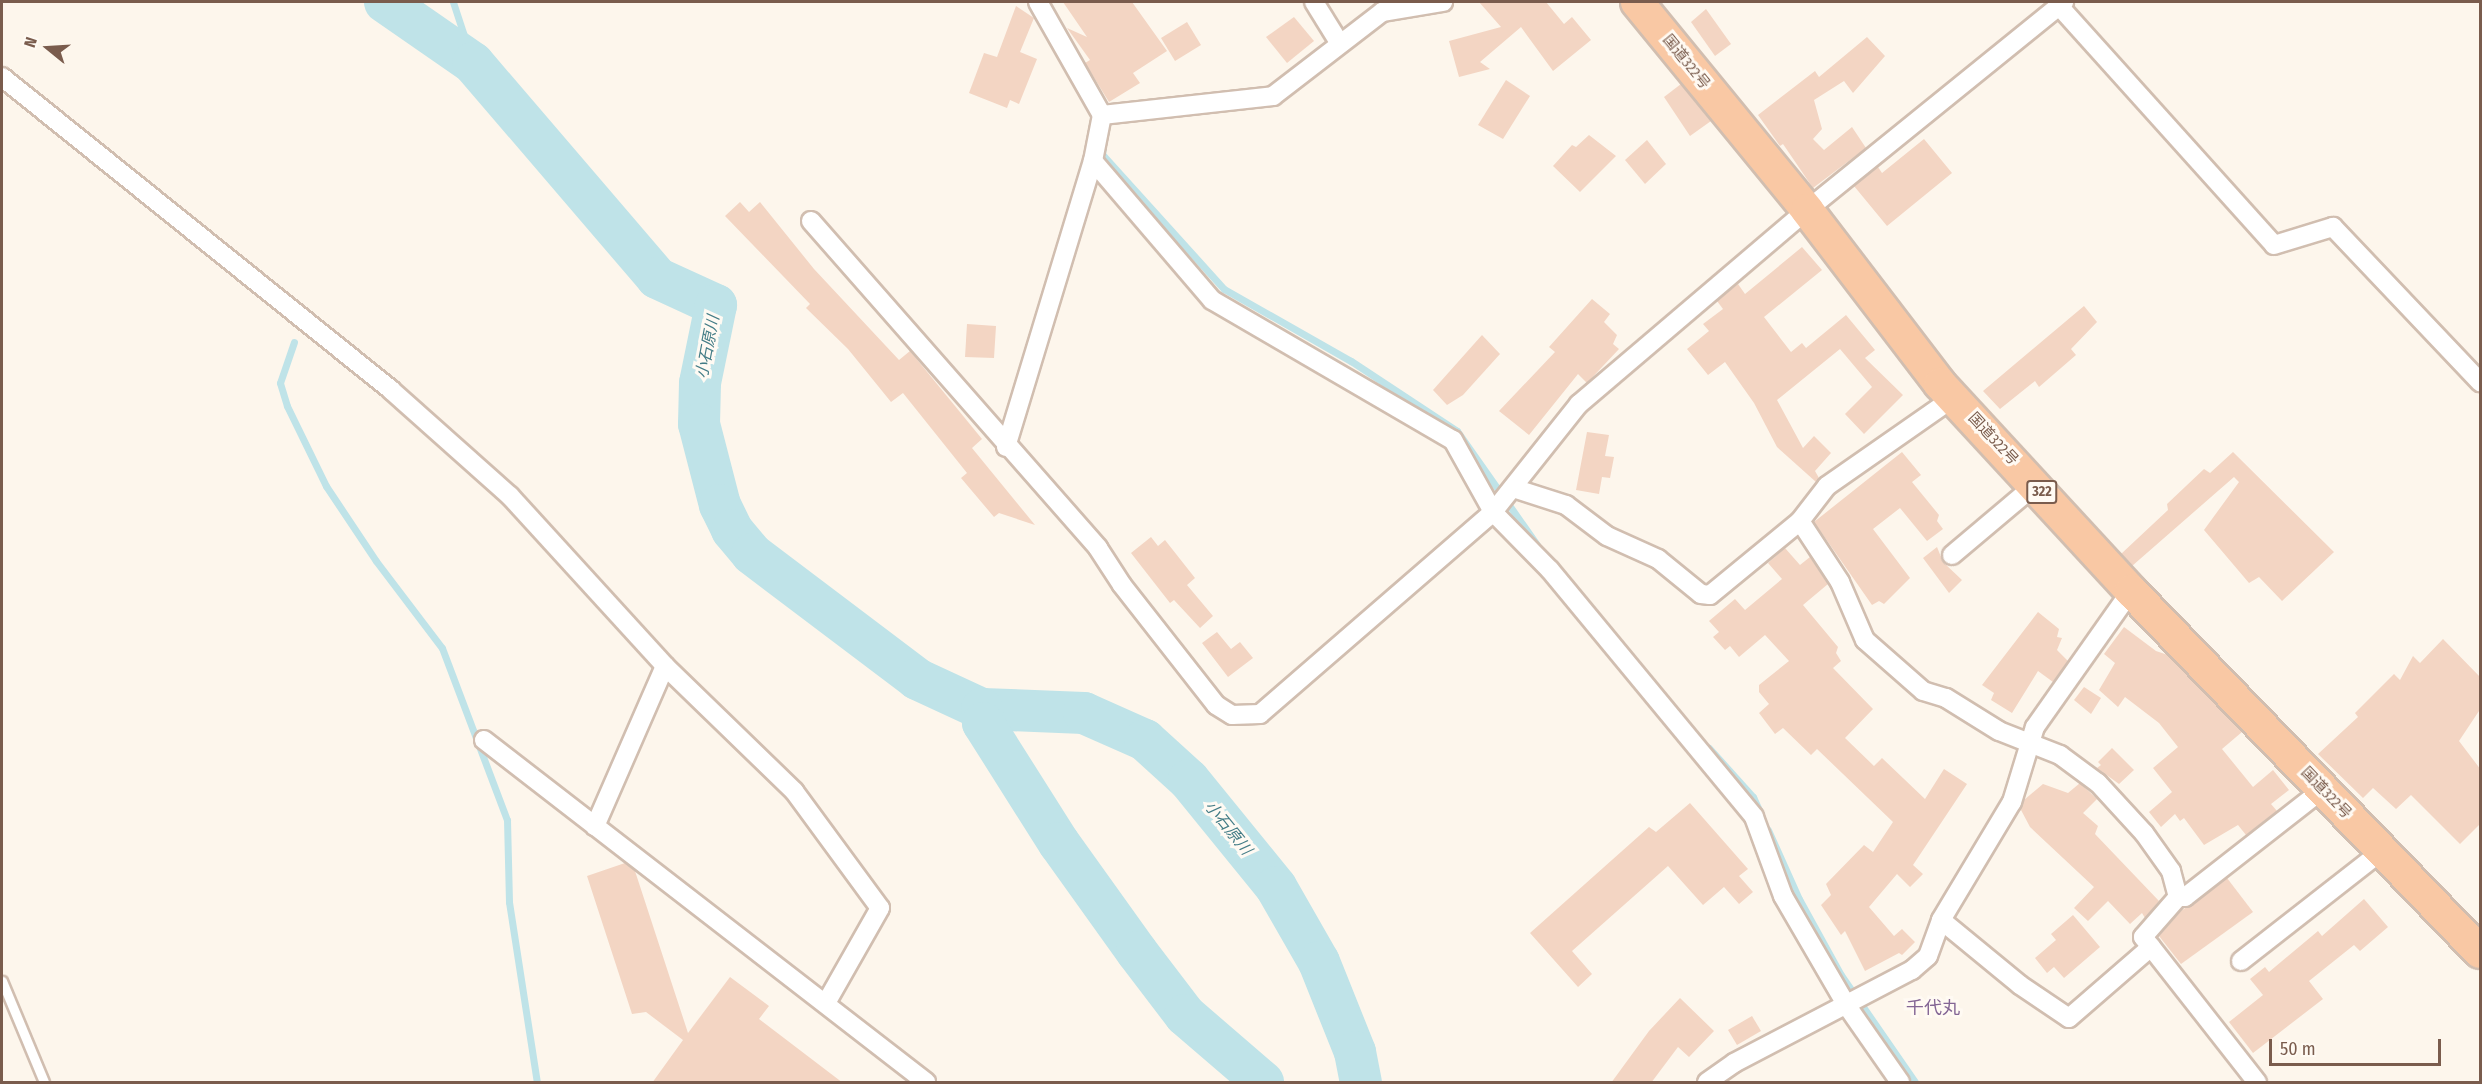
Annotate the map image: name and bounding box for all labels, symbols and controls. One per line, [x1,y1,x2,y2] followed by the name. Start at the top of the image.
[18,18,78,78] north arrow
[1659,31,1713,93] street label: 国道322号
[20,35,41,50] text: N
[692,314,724,380] water label: 小石原川
[1964,409,2022,469] street label: 国道322号
[2026,481,2058,503] road number: 322
[2297,763,2355,823] street label: 国道322号
[1200,797,1256,859] water label: 小石原川
[1906,997,1960,1019] district label: 千代丸
[2272,1027,2444,1065] scale bar
[2280,1038,2316,1060] text: 50 m

